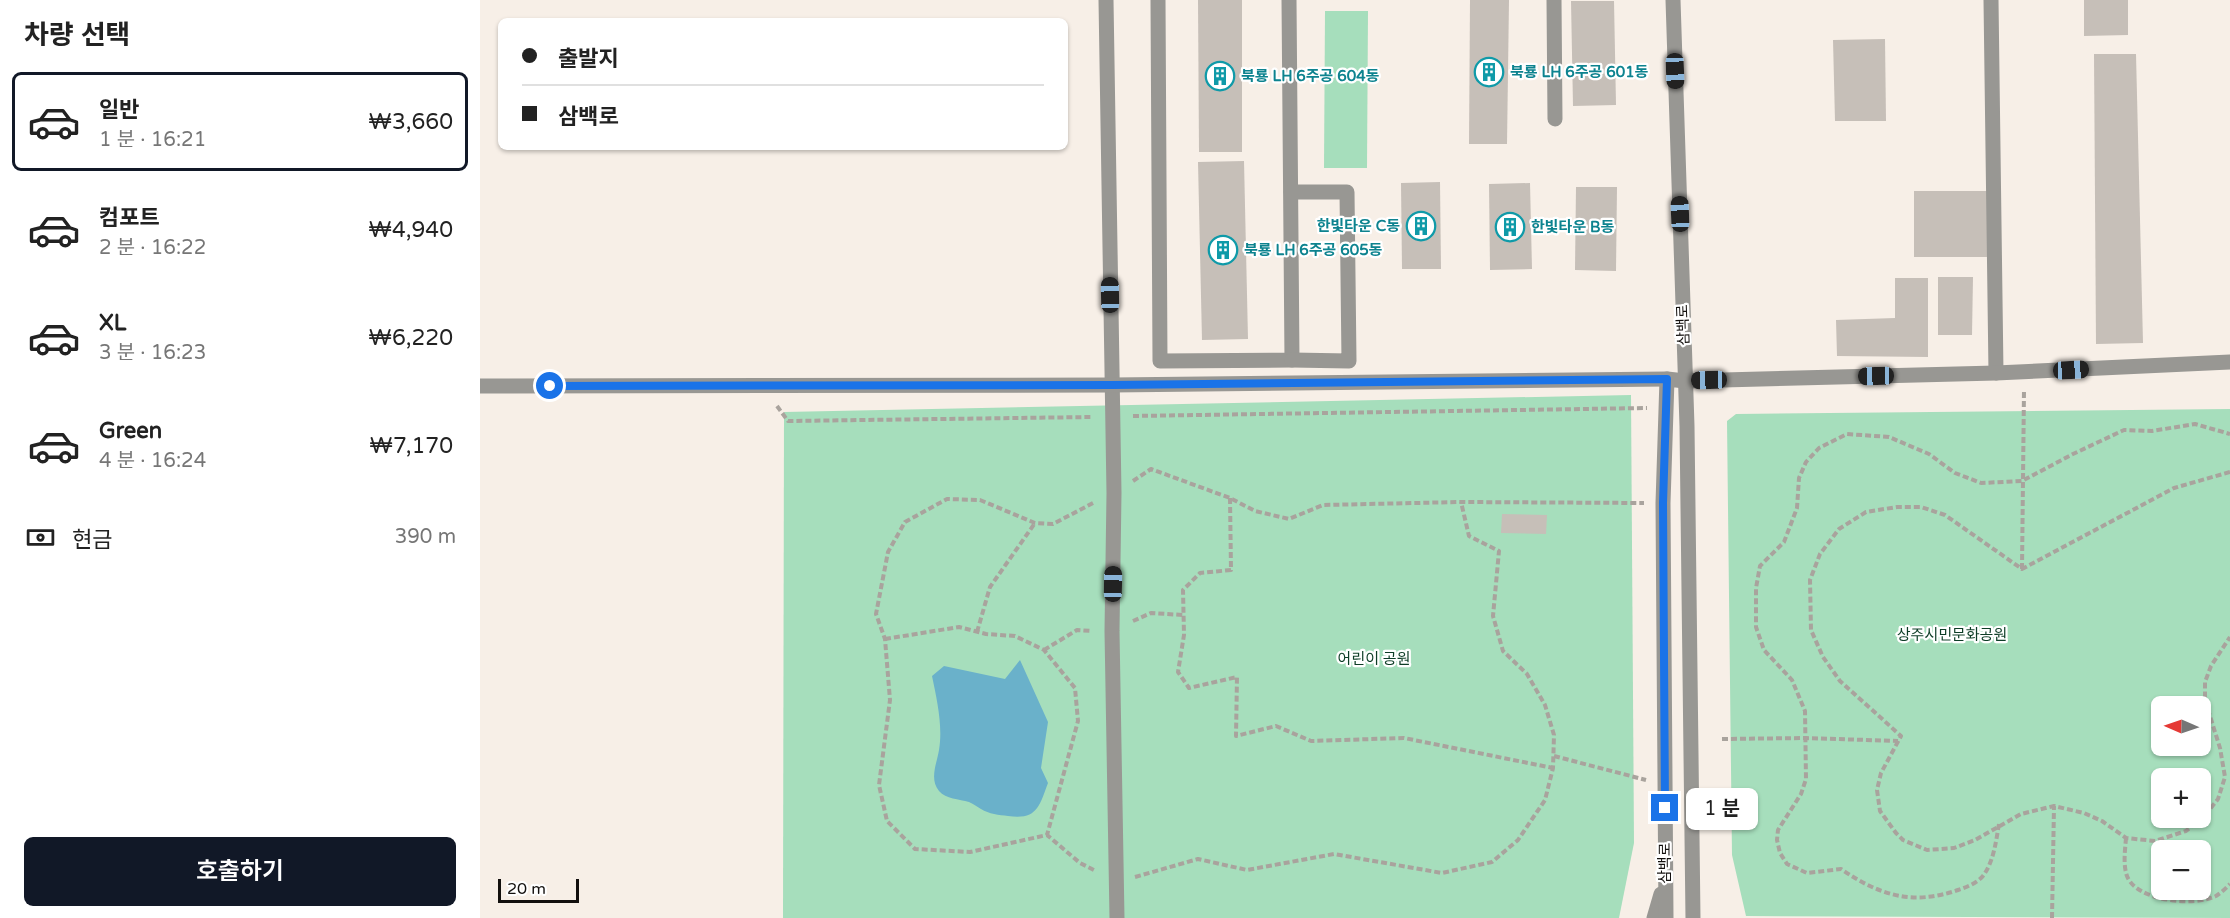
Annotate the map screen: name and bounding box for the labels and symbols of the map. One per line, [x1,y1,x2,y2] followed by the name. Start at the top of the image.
[1665,53,1685,89] car
[1473,56,1505,88] building icon: 북룡 LH 6주공 601동
[1204,60,1236,92] building icon: 북룡 LH 6주공 604동
[1510,63,1649,81] place label: 북룡 LH 6주공 601동
[1241,67,1380,85] place label: 북룡 LH 6주공 604동
[1670,196,1690,232] car
[1405,210,1437,242] building icon: 한빛타운 C동
[1494,211,1526,243] building icon: 한빛타운 B동
[1317,217,1400,235] place label: 한빛타운 C동
[1531,218,1614,236] place label: 한빛타운 B동
[1207,234,1239,266] building icon: 북룡 LH 6주공 605동
[1244,241,1383,259] place label: 북룡 LH 6주공 605동
[1101,277,1119,313] car
[1673,304,1693,346] street label: 삼백로
[2053,360,2089,380] car
[1858,367,1894,385] car
[1691,371,1727,389] car
[536,372,563,399] route start
[1104,566,1122,602] car
[1897,626,2007,644] park label: 상주시민문화공원
[1338,650,1410,668] park label: 어린이 공원
[2151,696,2211,756] north arrow
[1686,787,1758,829] callout: 1 분
[1651,794,1678,821] route end
[1656,842,1674,884] street label: 삼백로
[498,876,579,904] scale bar

